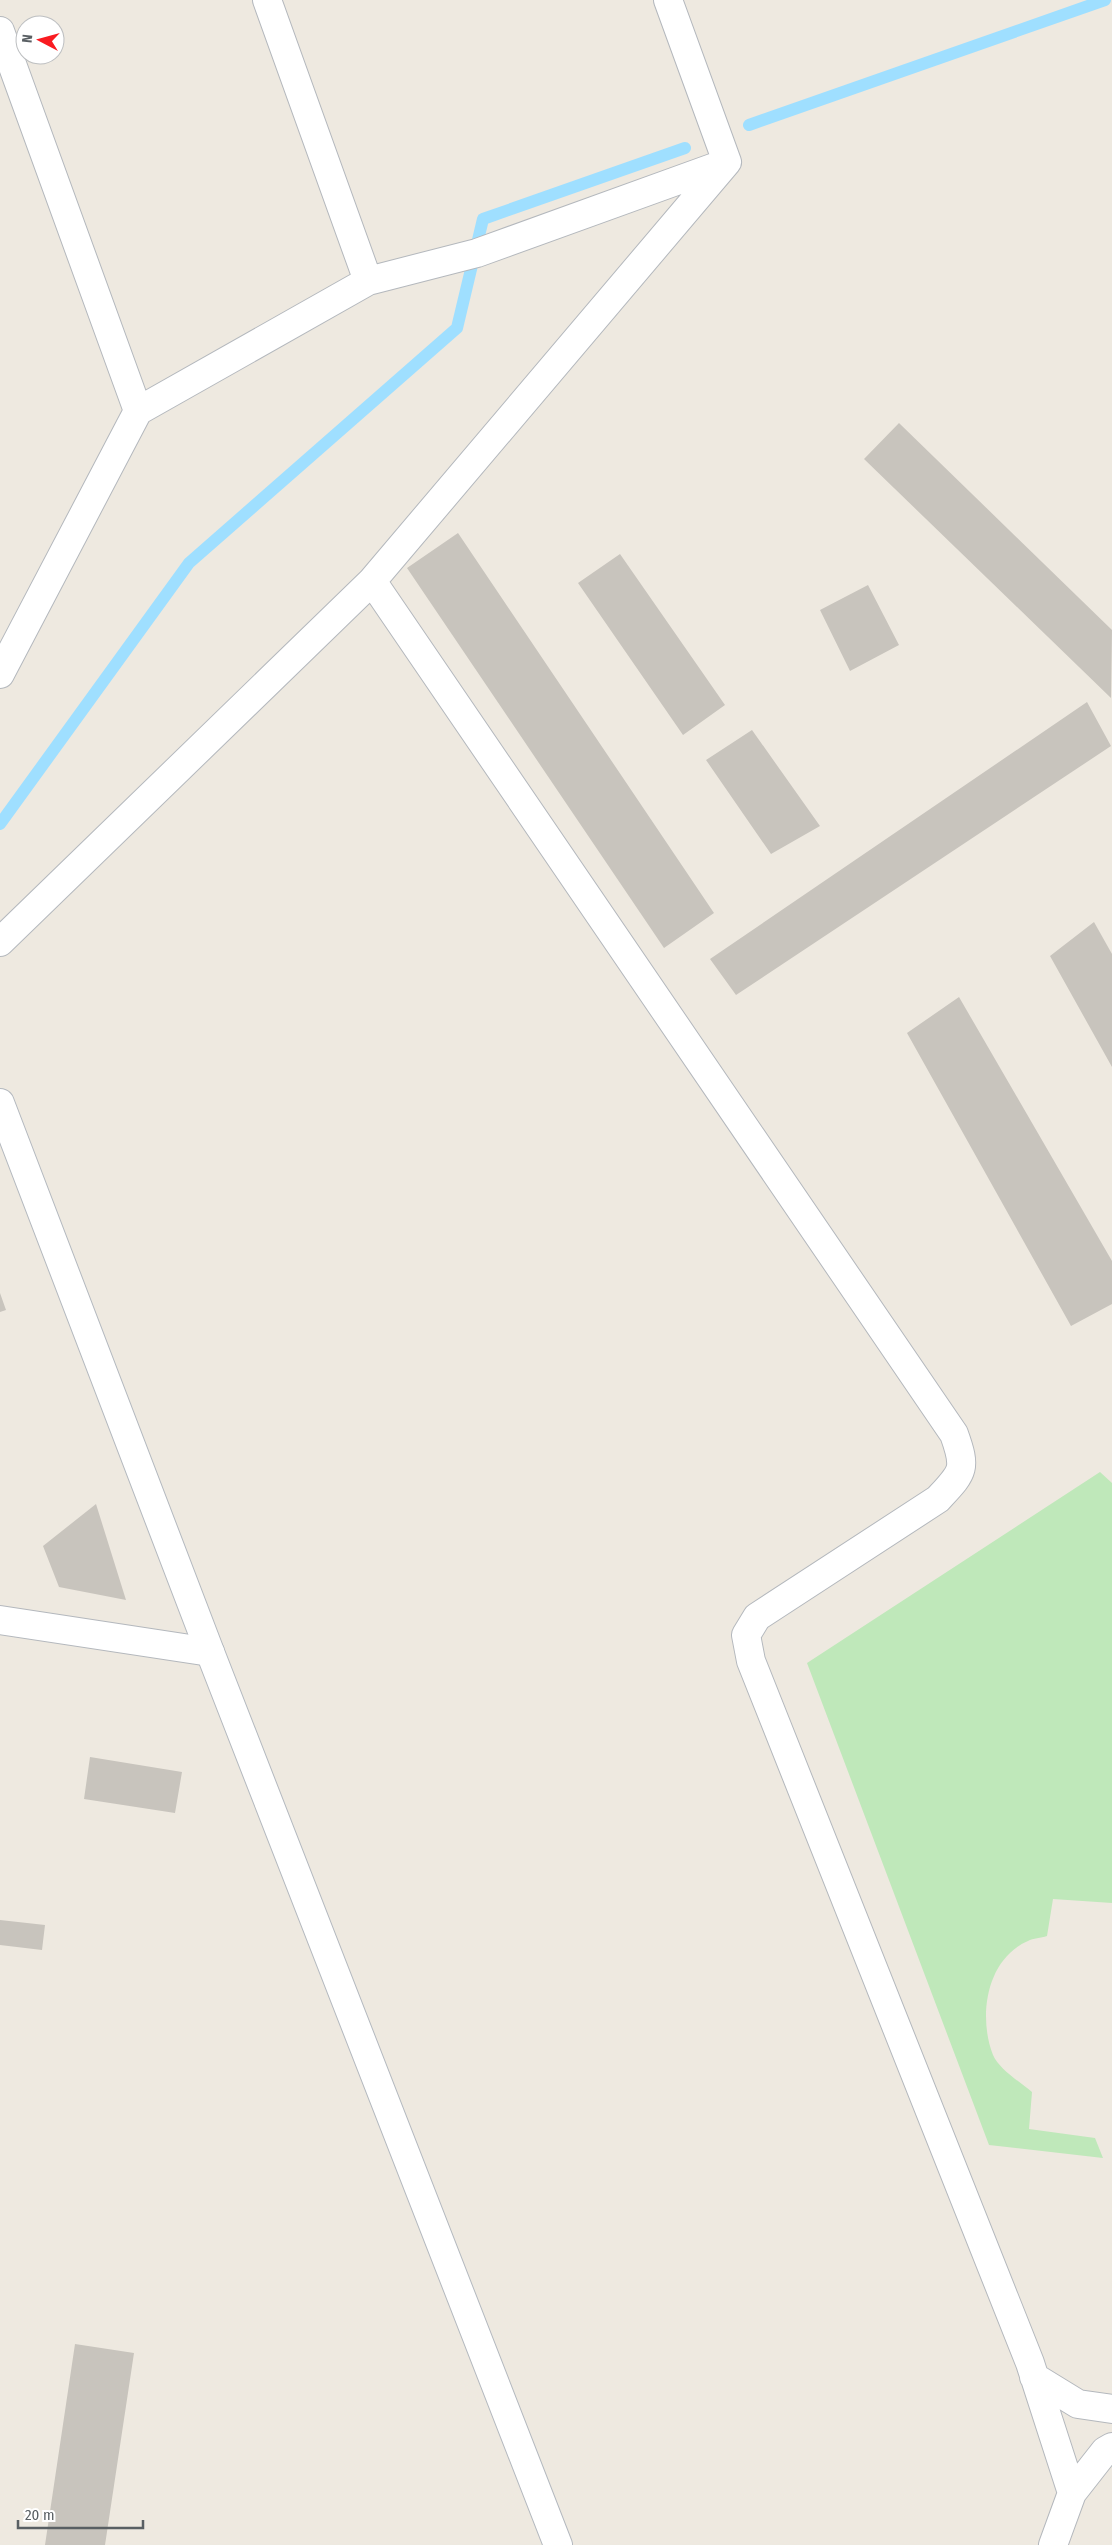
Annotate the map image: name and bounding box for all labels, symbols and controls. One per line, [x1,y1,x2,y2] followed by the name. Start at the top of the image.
[15,15,65,65] north arrow
[19,34,36,44] text: N
[18,2498,142,2530] scale bar
[25,2506,55,2524] text: 20 m

